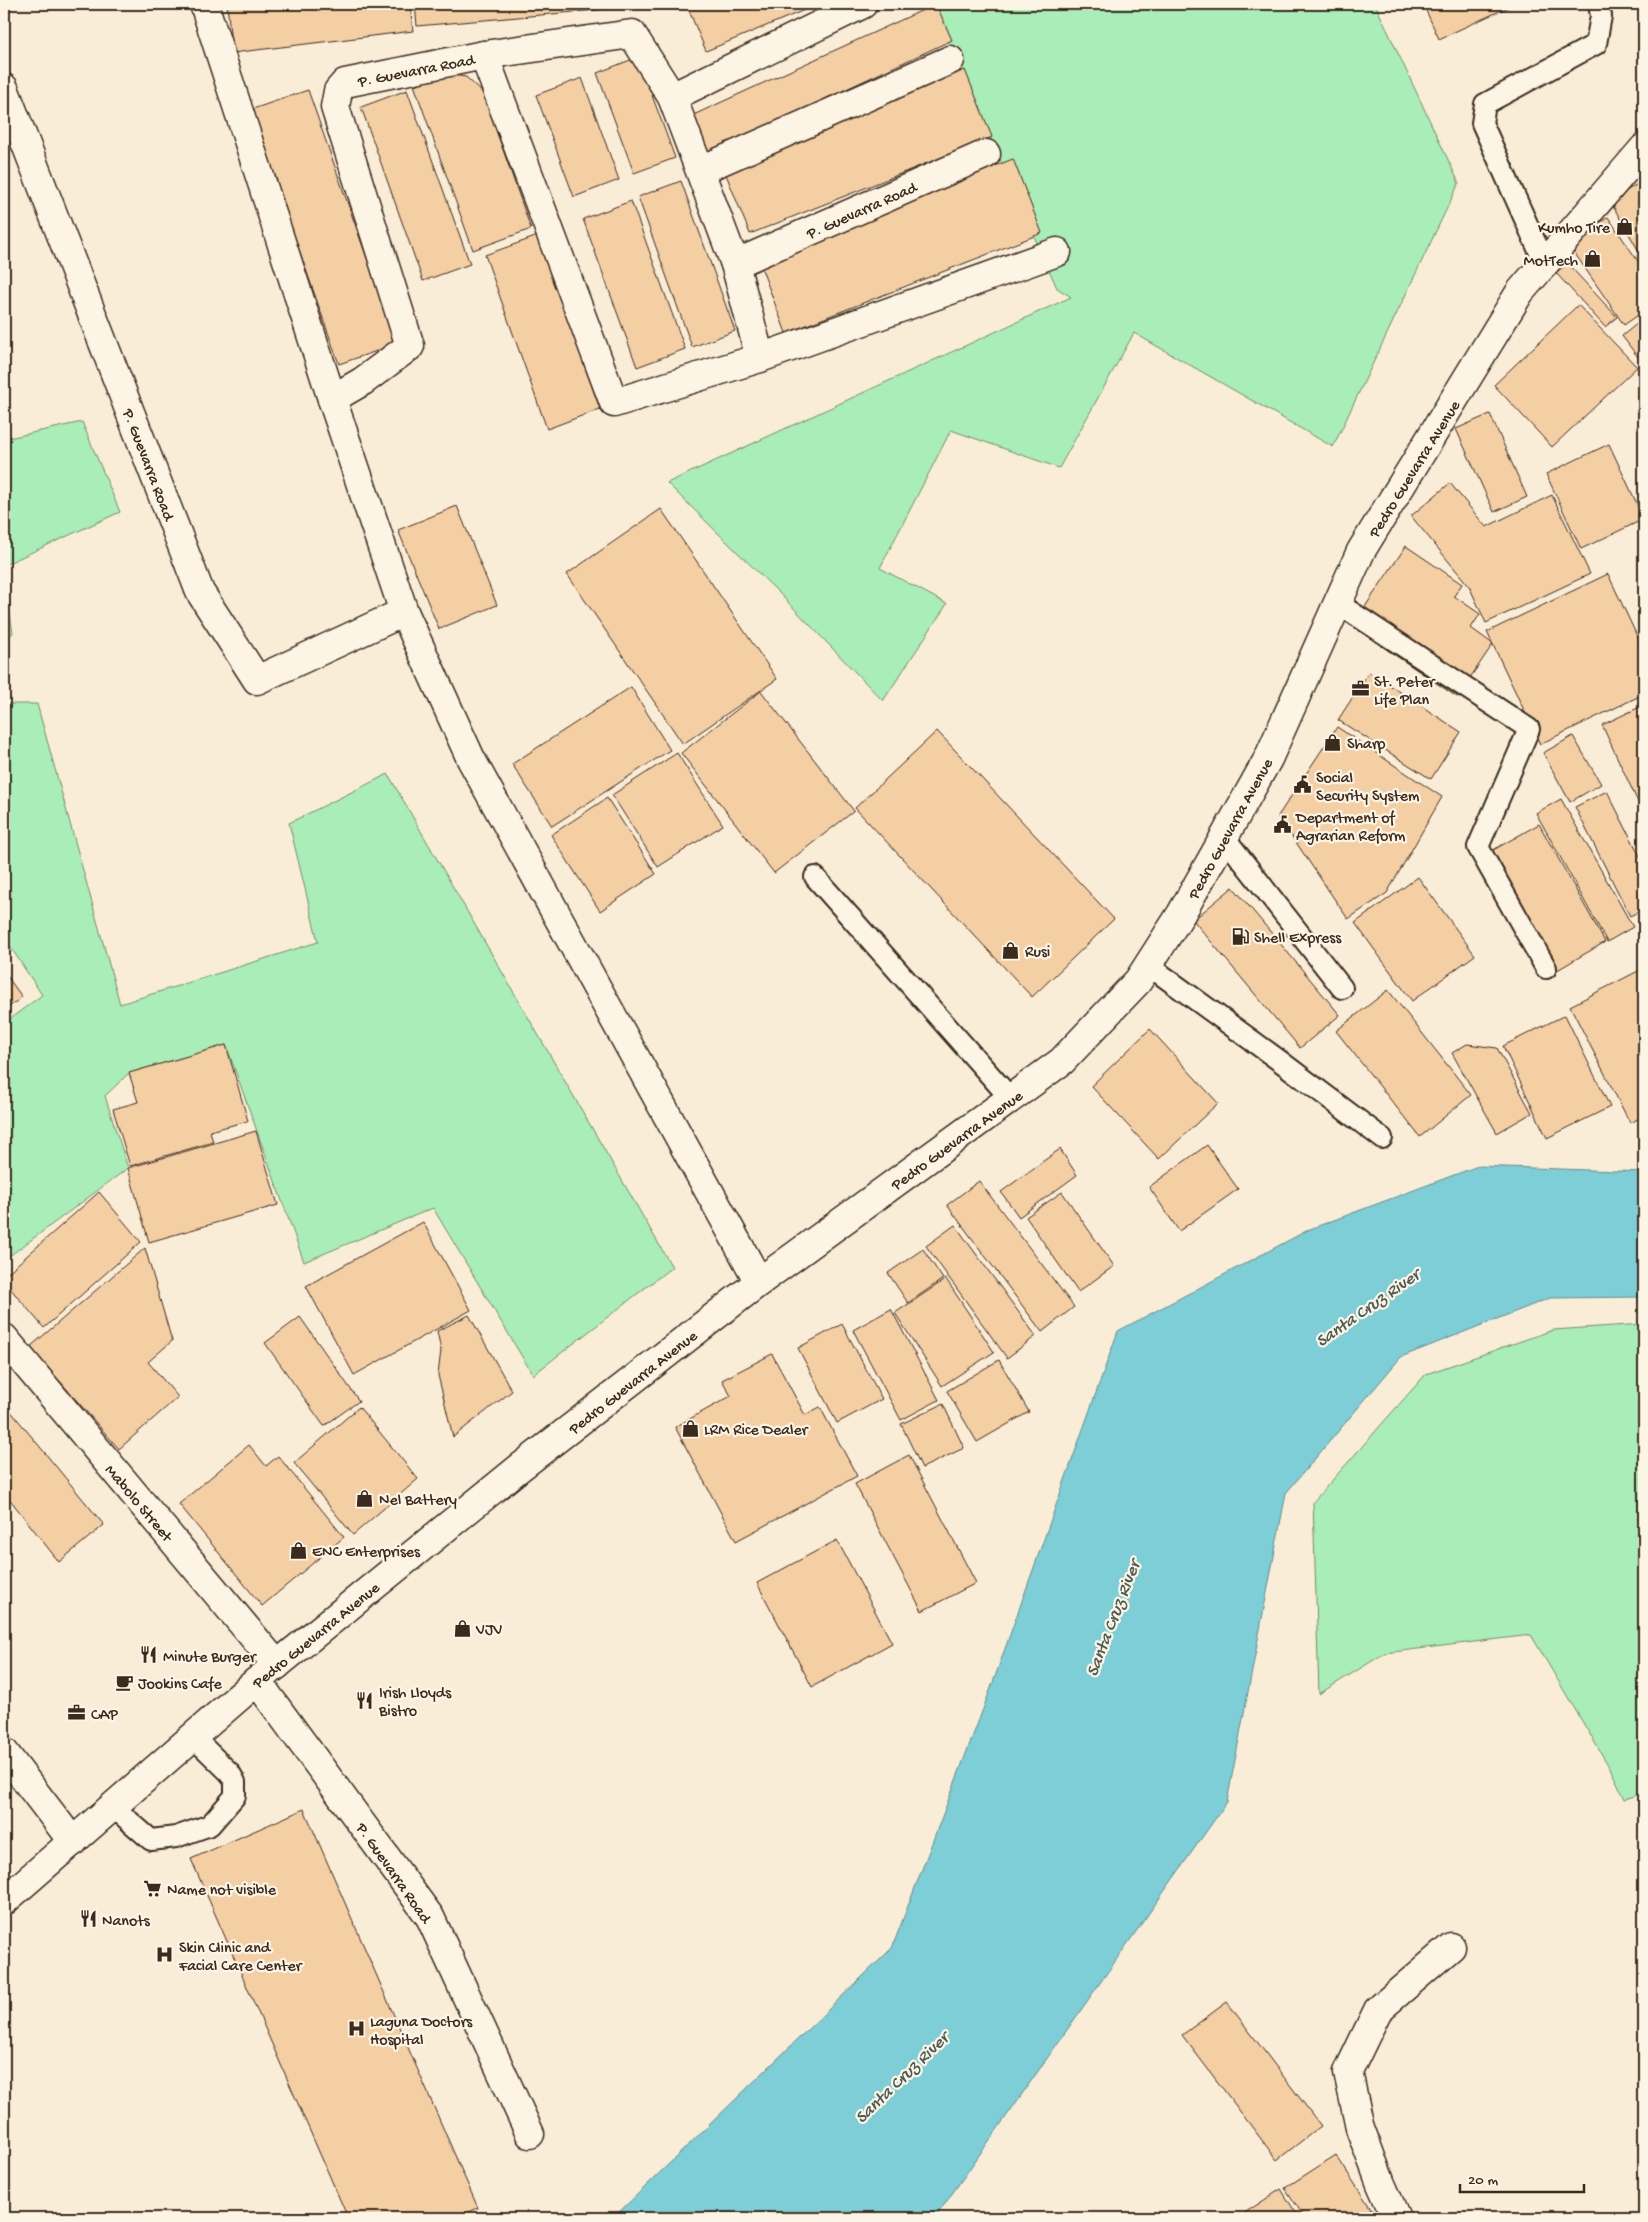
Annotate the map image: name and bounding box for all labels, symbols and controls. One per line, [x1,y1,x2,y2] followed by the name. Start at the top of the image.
[356,52,478,93] street label: P. Guevarra Road
[804,179,922,245] street label: P. Guevarra Road
[1614,216,1634,236] shop icon: Kumho Tire
[1538,220,1611,239] place label: Kumho Tire
[1582,249,1602,269] shop icon: MotTech
[1524,253,1578,272] place label: MotTech
[1365,397,1466,543] street label: Pedro Guevarra Avenue
[116,406,177,525] street label: P. Guevarra Road
[1374,674,1436,711] place label: St. Peter Life Plan
[1350,679,1370,699] office icon: St. Peter Life Plan
[1323,732,1343,752] shop icon: Sharp
[1347,736,1386,755] place label: Sharp
[1185,755,1279,904] street label: Pedro Guevarra Avenue
[1316,770,1420,807] place label: Social Security System
[1292,775,1312,795] public building icon: Social Security System
[1295,810,1406,847] place label: Department of Agrarian Reform
[1272,815,1292,835] public building icon: Department of Agrarian Reform
[1230,926,1250,946] fuel station icon: Shell Express
[1254,930,1342,949] place label: Shell Express
[1001,940,1021,960] shop icon: Rusi
[1025,944,1050,963] place label: Rusi
[888,1087,1028,1197] street label: Pedro Guevarra Avenue
[1312,1263,1427,1353] water label: Santa Cruz River
[565,1327,703,1441] street label: Pedro Guevarra Avenue
[680,1418,700,1438] shop icon: LRM Rice Dealer
[704,1422,809,1441] place label: LRM Rice Dealer
[100,1462,176,1548] street label: Mabolo Street
[355,1488,375,1508] shop icon: Nel Battery
[379,1492,457,1511] place label: Nel Battery
[288,1540,308,1560] shop icon: ENC Enterprises
[312,1544,421,1563] place label: ENC Enterprises
[1083,1555,1147,1680] water label: Santa Cruz River
[249,1579,385,1694] street label: Pedro Guevarra Avenue
[452,1618,472,1638] shop icon: VJV
[475,1622,502,1641] place label: VJV
[139,1645,159,1665] restaurant icon: Minute Burger
[163,1649,257,1668] place label: Minute Burger
[114,1672,134,1692] cafe icon: Jookins Cafe
[138,1676,222,1695] place label: Jookins Cafe
[378,1685,452,1722] place label: Irish Lloyds Bistro
[355,1690,375,1710] restaurant icon: Irish Lloyds Bistro
[67,1703,87,1723] office icon: CAP
[91,1707,118,1726] place label: CAP
[350,1819,435,1929] street label: P. Guevarra Road
[143,1878,163,1898] supermarket icon: Name not visible
[167,1882,277,1901] place label: Name not visible
[78,1909,98,1929] restaurant icon: Nanots
[102,1913,151,1932] place label: Nanots
[178,1940,303,1977] place label: Skin Clinic and Facial Care Center
[155,1945,175,1965] hospital icon: Skin Clinic and Facial Care Center
[370,2014,473,2051] place label: Laguna Doctors Hospital
[346,2019,366,2039] hospital icon: Laguna Doctors Hospital
[851,2026,957,2129] water label: Santa Cruz River
[1460,2162,1584,2194] scale bar
[1468,2172,1498,2190] text: 20 m

